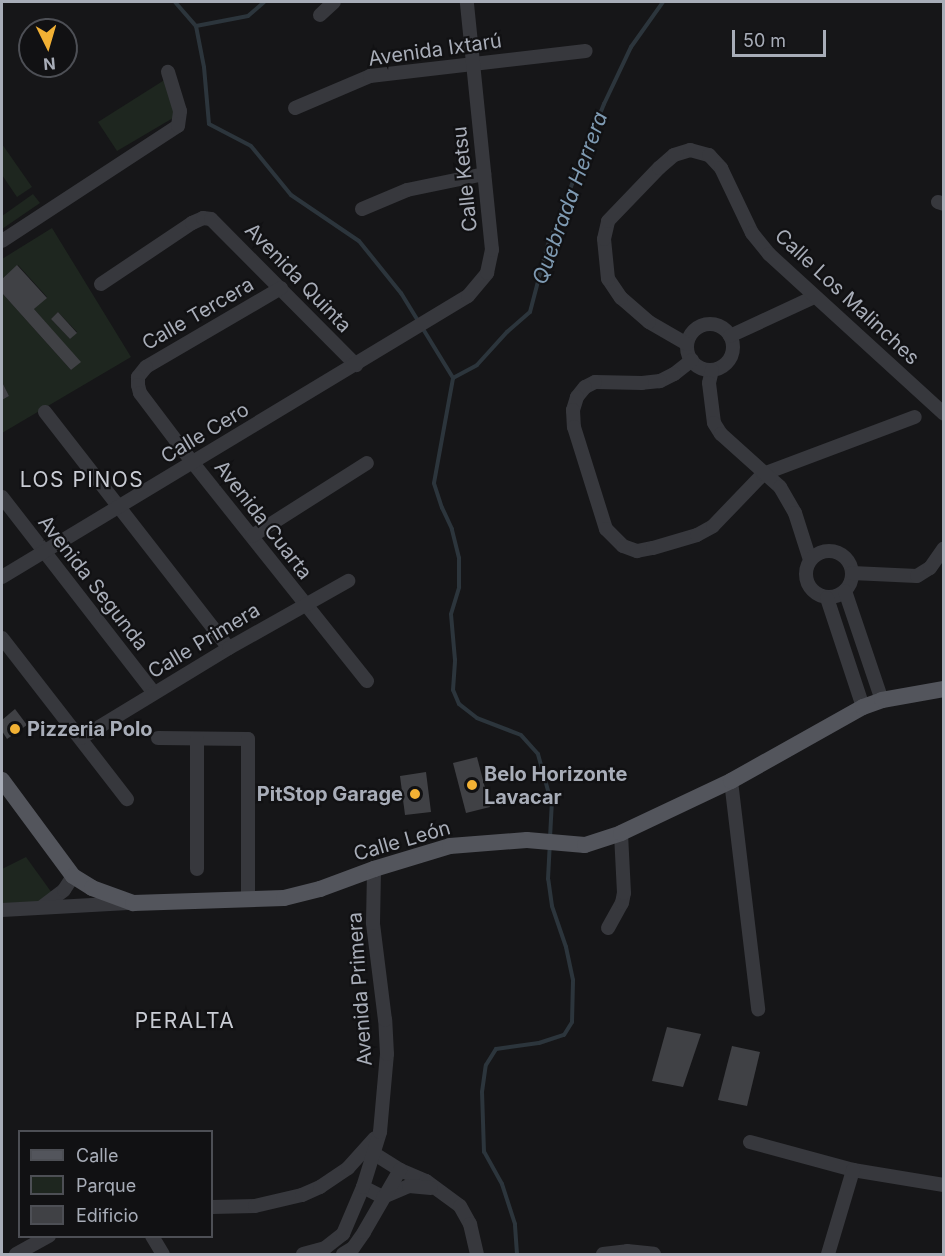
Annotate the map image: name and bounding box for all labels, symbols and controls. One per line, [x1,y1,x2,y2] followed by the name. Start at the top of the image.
[18,18,78,78] north arrow
[735,18,830,56] scale bar
[367,29,503,71] street label: Avenida Ixtarú
[743,30,786,51] text: 50 m
[42,53,56,74] text: N
[527,108,613,288] water label: Quebrada Herrera
[448,125,482,233] street label: Calle Ketsu
[240,218,356,338] street label: Avenida Quinta
[770,224,924,370] street label: Calle Los Malinches
[138,272,258,356] street label: Calle Tercera
[157,397,253,469] street label: Calle Cero
[209,456,317,584] street label: Avenida Cuarta
[20,467,144,493] district label: LOS PINOS
[33,511,153,655] street label: Avenida Segunda
[144,598,264,684] street label: Calle Primera
[27,717,153,741] place label: Pizzeria Polo
[8,722,22,736] marker: Pizzeria Polo
[484,762,627,809] place label: Belo Horizonte Lavacar
[465,778,479,792] marker: Belo Horizonte Lavacar
[257,782,403,806] place label: PitStop Garage
[408,787,422,801] marker: PitStop Garage
[351,816,453,866] street label: Calle León
[343,911,377,1067] street label: Avenida Primera
[135,1008,235,1034] district label: PERALTA
[18,1130,213,1238] legend
[76,1145,118,1166] text: Calle
[76,1175,136,1196] text: Parque
[76,1205,139,1226] text: Edificio

